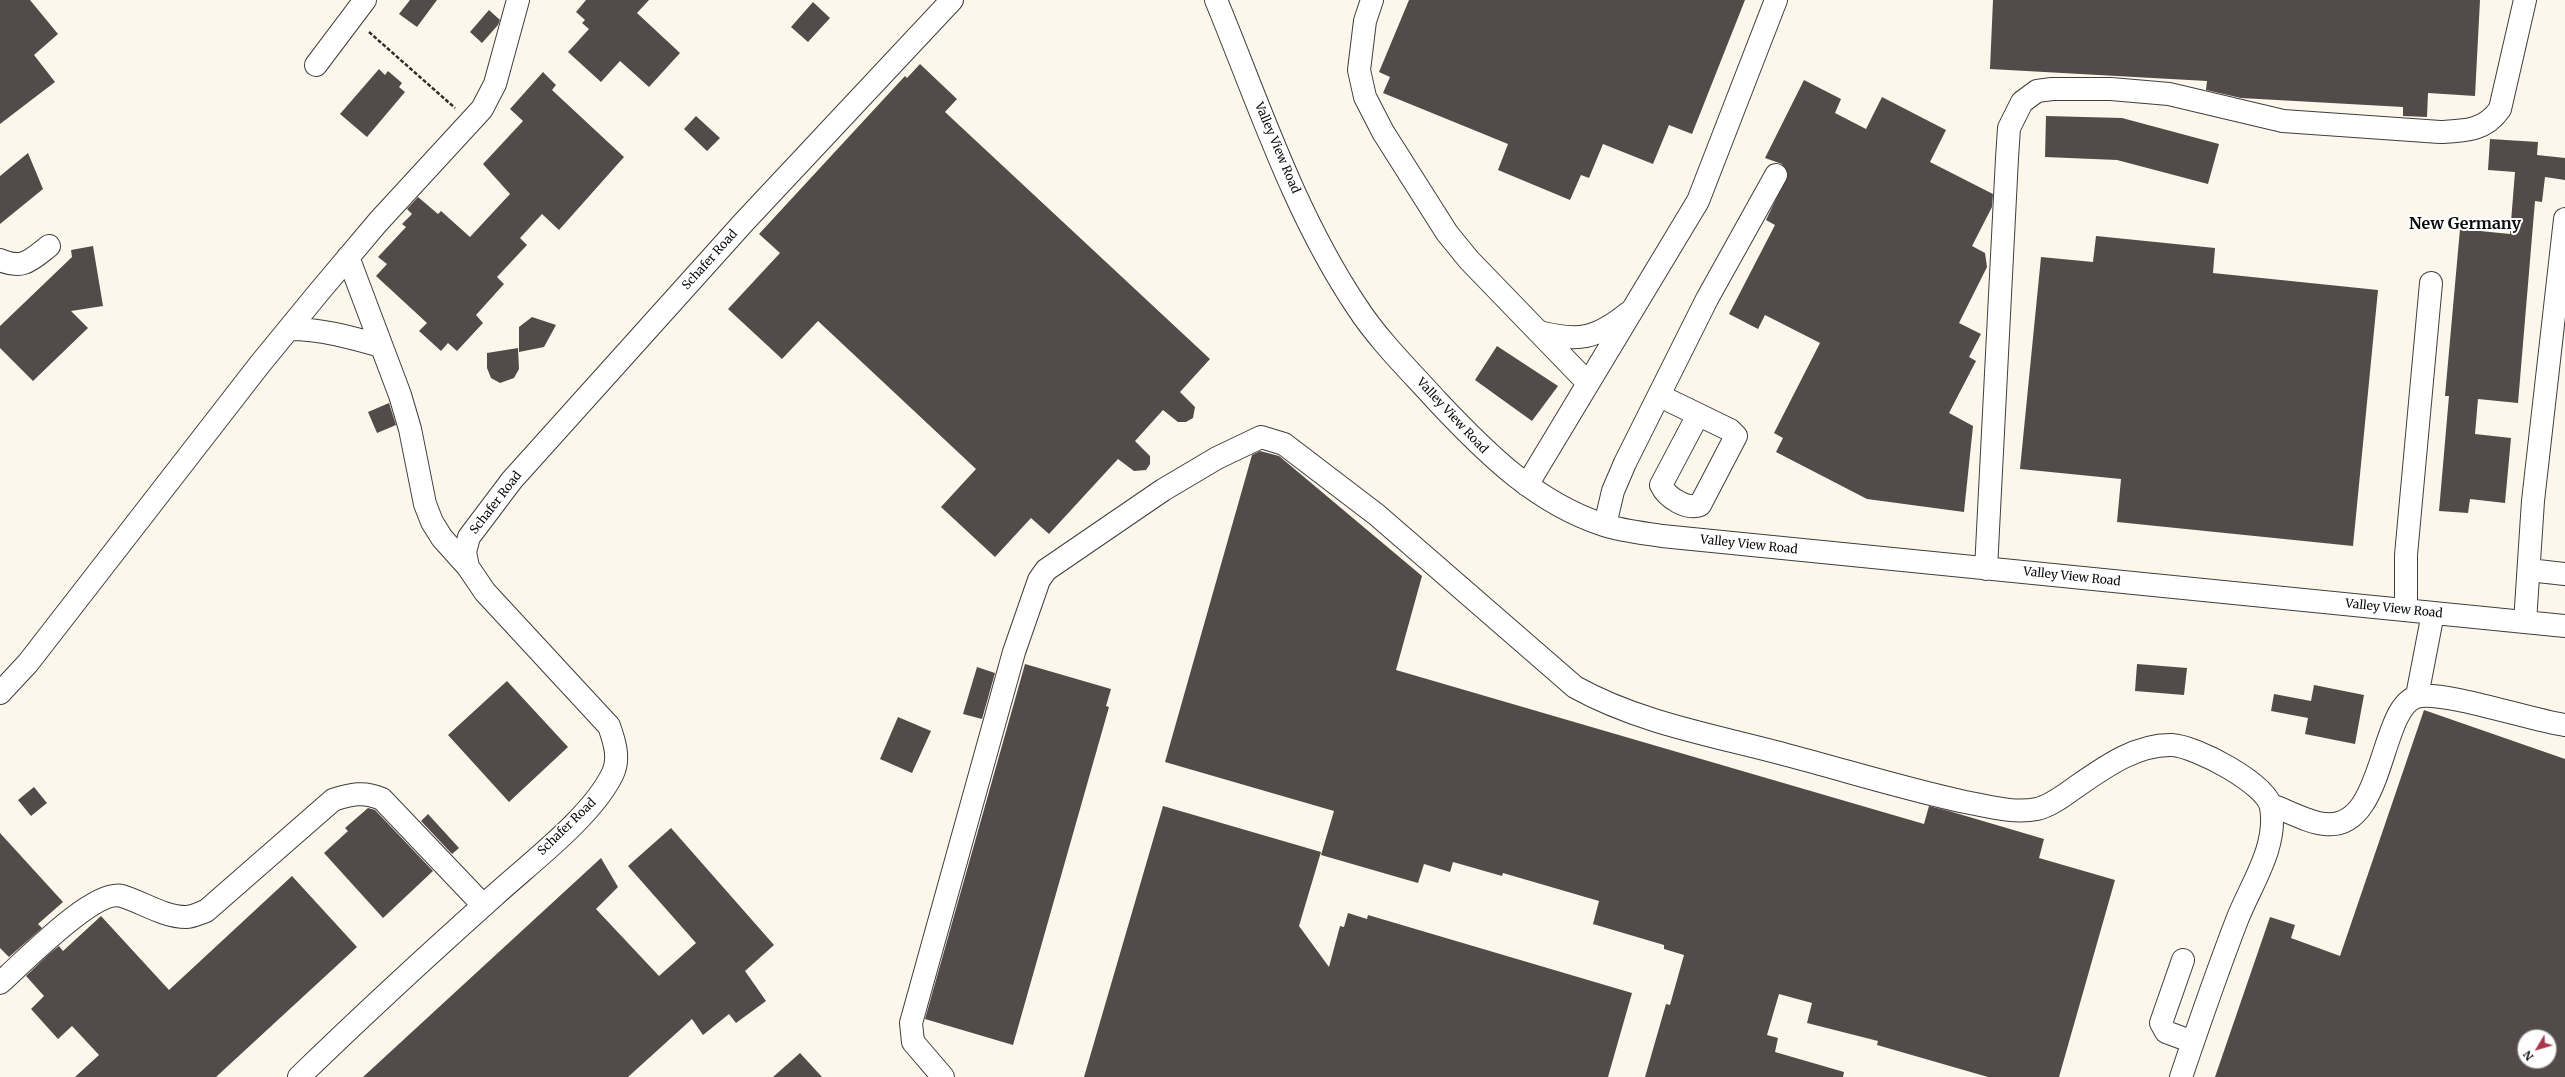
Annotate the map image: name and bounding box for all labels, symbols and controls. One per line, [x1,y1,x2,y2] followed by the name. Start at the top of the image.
[1251,100,1303,196] street label: Valley View Road
[2409,214,2521,234] district label: New Germany
[679,227,741,293] street label: Schafer Road
[1413,375,1491,457] street label: Valley View Road
[467,469,525,537] street label: Schafer Road
[1700,533,1798,557] street label: Valley View Road
[2023,565,2121,589] street label: Valley View Road
[2345,597,2443,621] street label: Valley View Road
[535,796,599,858] street label: Schafer Road
[2517,1029,2557,1069] north arrow
[2520,1048,2537,1064] text: N

